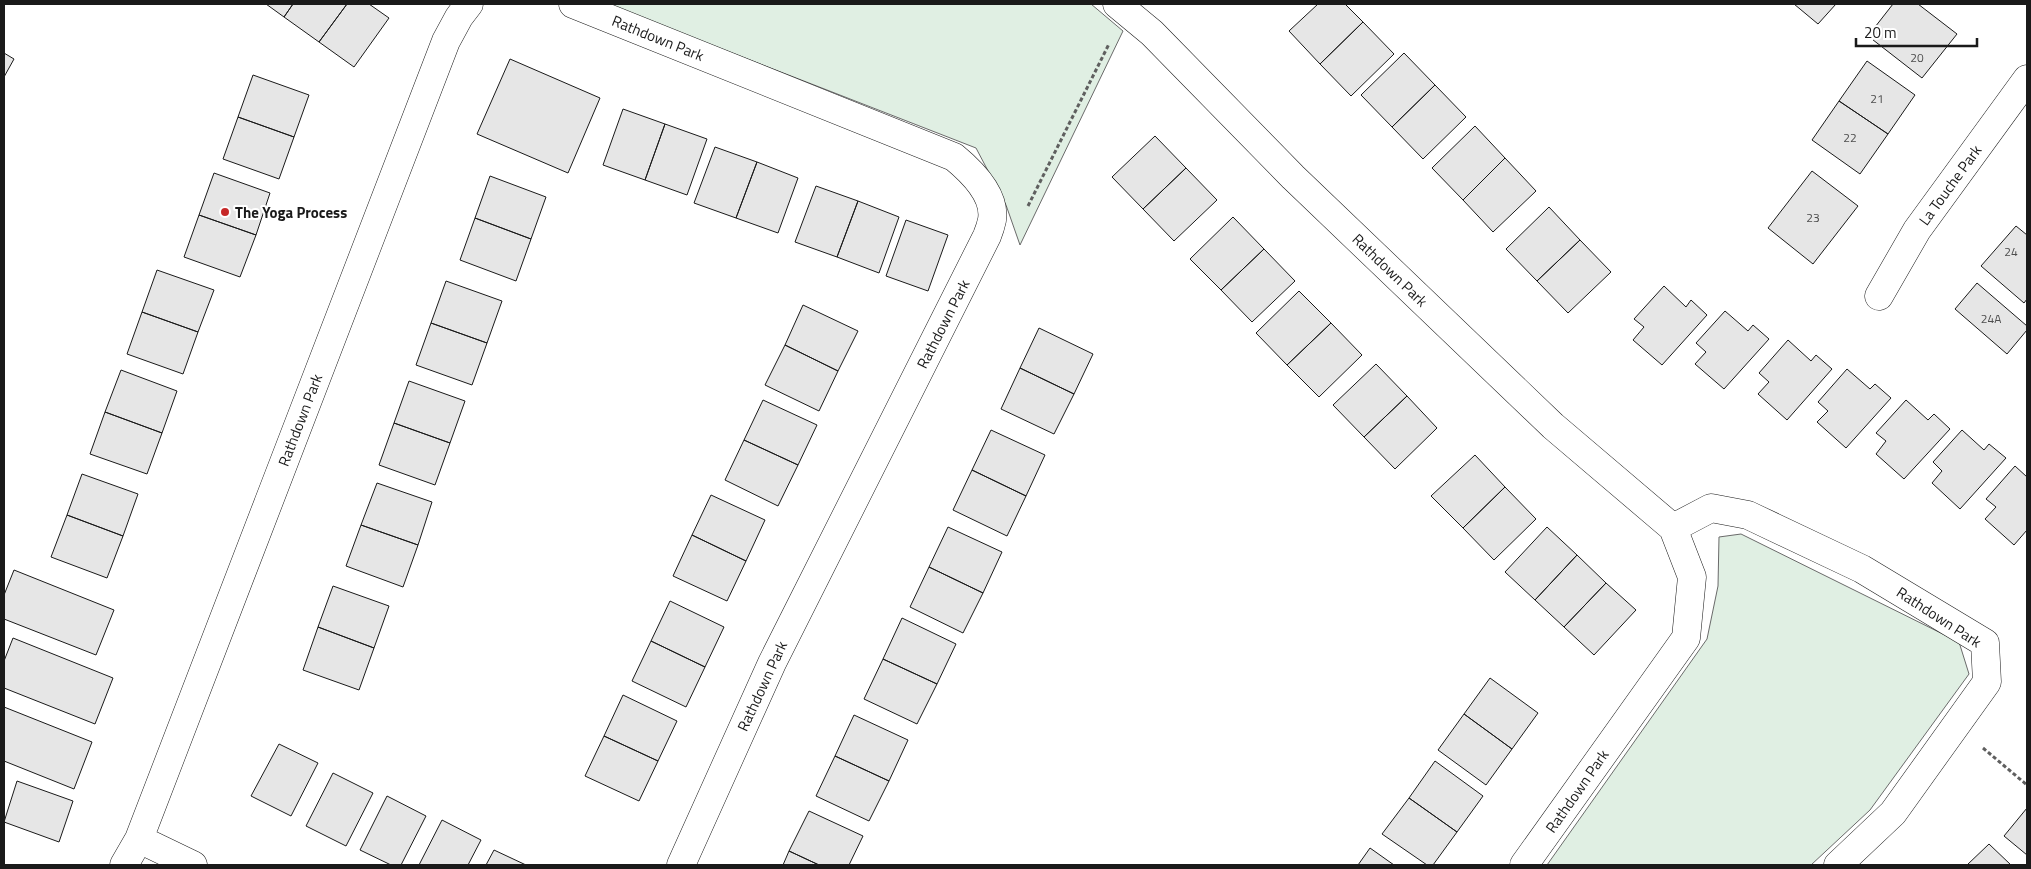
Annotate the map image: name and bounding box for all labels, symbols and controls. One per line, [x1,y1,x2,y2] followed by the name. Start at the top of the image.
[609,9,707,67] street label: Rathdown Park
[1856,15,1977,47] scale bar
[1864,21,1897,44] text: 20 m
[1910,48,1924,67] house number: 20
[1870,89,1884,108] house number: 21
[1843,128,1857,147] house number: 22
[1913,140,1987,230] street label: La Touche Park
[235,201,347,224] place label: The Yoga Process
[219,206,231,218] marker: The Yoga Process
[1806,208,1820,227] house number: 23
[1347,228,1433,312] street label: Rathdown Park
[2004,242,2018,261] house number: 24
[911,275,975,373] street label: Rathdown Park
[1981,309,2001,328] house number: 24A
[272,370,328,470] street label: Rathdown Park
[1892,581,1986,653] street label: Rathdown Park
[731,637,793,735] street label: Rathdown Park
[1540,745,1614,837] street label: Rathdown Park

